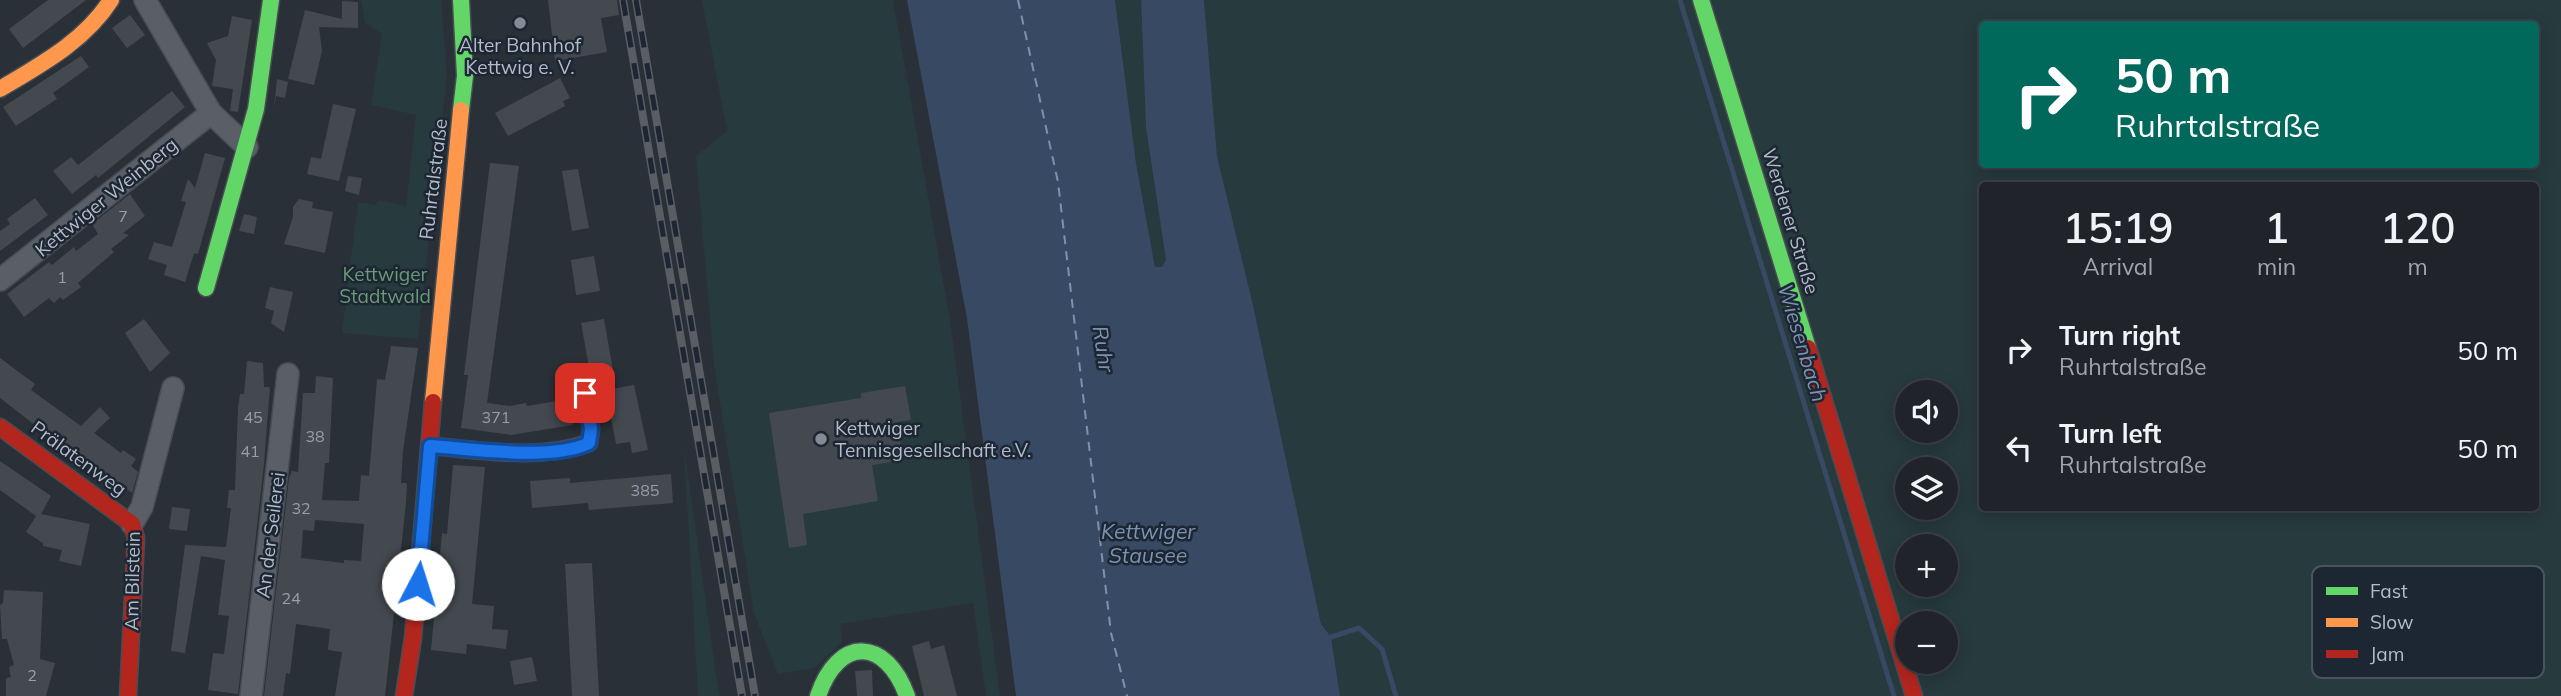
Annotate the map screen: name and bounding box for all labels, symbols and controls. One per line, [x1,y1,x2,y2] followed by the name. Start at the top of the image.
[512,15,528,31] marker: Alter Bahnhof Kettwig e. V.
[459,33,582,79] place label: Alter Bahnhof Kettwig e. V.
[2115,44,2231,105] text: 50 m
[2000,49,2091,140] icon: right
[2115,105,2320,145] text: Ruhrtalstraße
[414,117,452,241] street label: Ruhrtalstraße
[30,132,182,262] street label: Kettwiger Weinberg
[1757,145,1825,297] street label: Werdener Straße
[2063,201,2173,254] text: 15:19
[2264,201,2289,254] text: 1
[2380,201,2455,254] text: 120
[118,206,128,226] house number: 7
[2083,252,2153,281] text: Arrival
[2257,252,2296,281] text: min
[2407,252,2428,281] text: m
[339,262,431,308] park label: Kettwiger Stadtwald
[57,267,67,287] house number: 1
[1773,281,1833,405] water label: Wiesenbach
[2059,319,2180,352] text: Turn right
[1088,324,1121,375] water label: Ruhr
[2000,331,2038,369] icon: right
[2457,334,2518,367] text: 50 m
[2059,352,2206,381] text: Ruhrtalstraße
[555,363,615,423] pin
[566,374,604,412] icon: arrive
[1895,380,1958,674] map controls
[1895,380,1958,443] button: sound
[243,407,263,427] house number: 45
[482,407,510,427] house number: 371
[26,415,132,501] street label: Prälatenweg
[835,416,1031,462] place label: Kettwiger Tennisgesellschaft e.V.
[2059,417,2161,450] text: Turn left
[305,426,325,446] house number: 38
[2000,429,2038,467] icon: left
[813,431,829,447] marker: Kettwiger Tennisgesellschaft e.V.
[2457,432,2518,465] text: 50 m
[240,441,260,461] house number: 41
[2059,450,2206,479] text: Ruhrtalstraße
[1895,457,1958,520] button: layers
[250,471,290,599] street label: An der Seilerei
[631,480,659,500] house number: 385
[291,498,311,518] house number: 32
[1101,518,1196,568] water label: Kettwiger Stausee
[119,531,145,631] street label: Am Bilstein
[1895,534,1958,597] button: +
[381,547,455,621] position arrow
[2312,566,2544,678] legend
[2370,579,2408,603] text: Fast
[281,588,301,608] house number: 24
[2370,610,2414,634] text: Slow
[1895,611,1958,674] button: −
[2370,642,2404,666] text: Jam
[27,665,37,685] house number: 2

